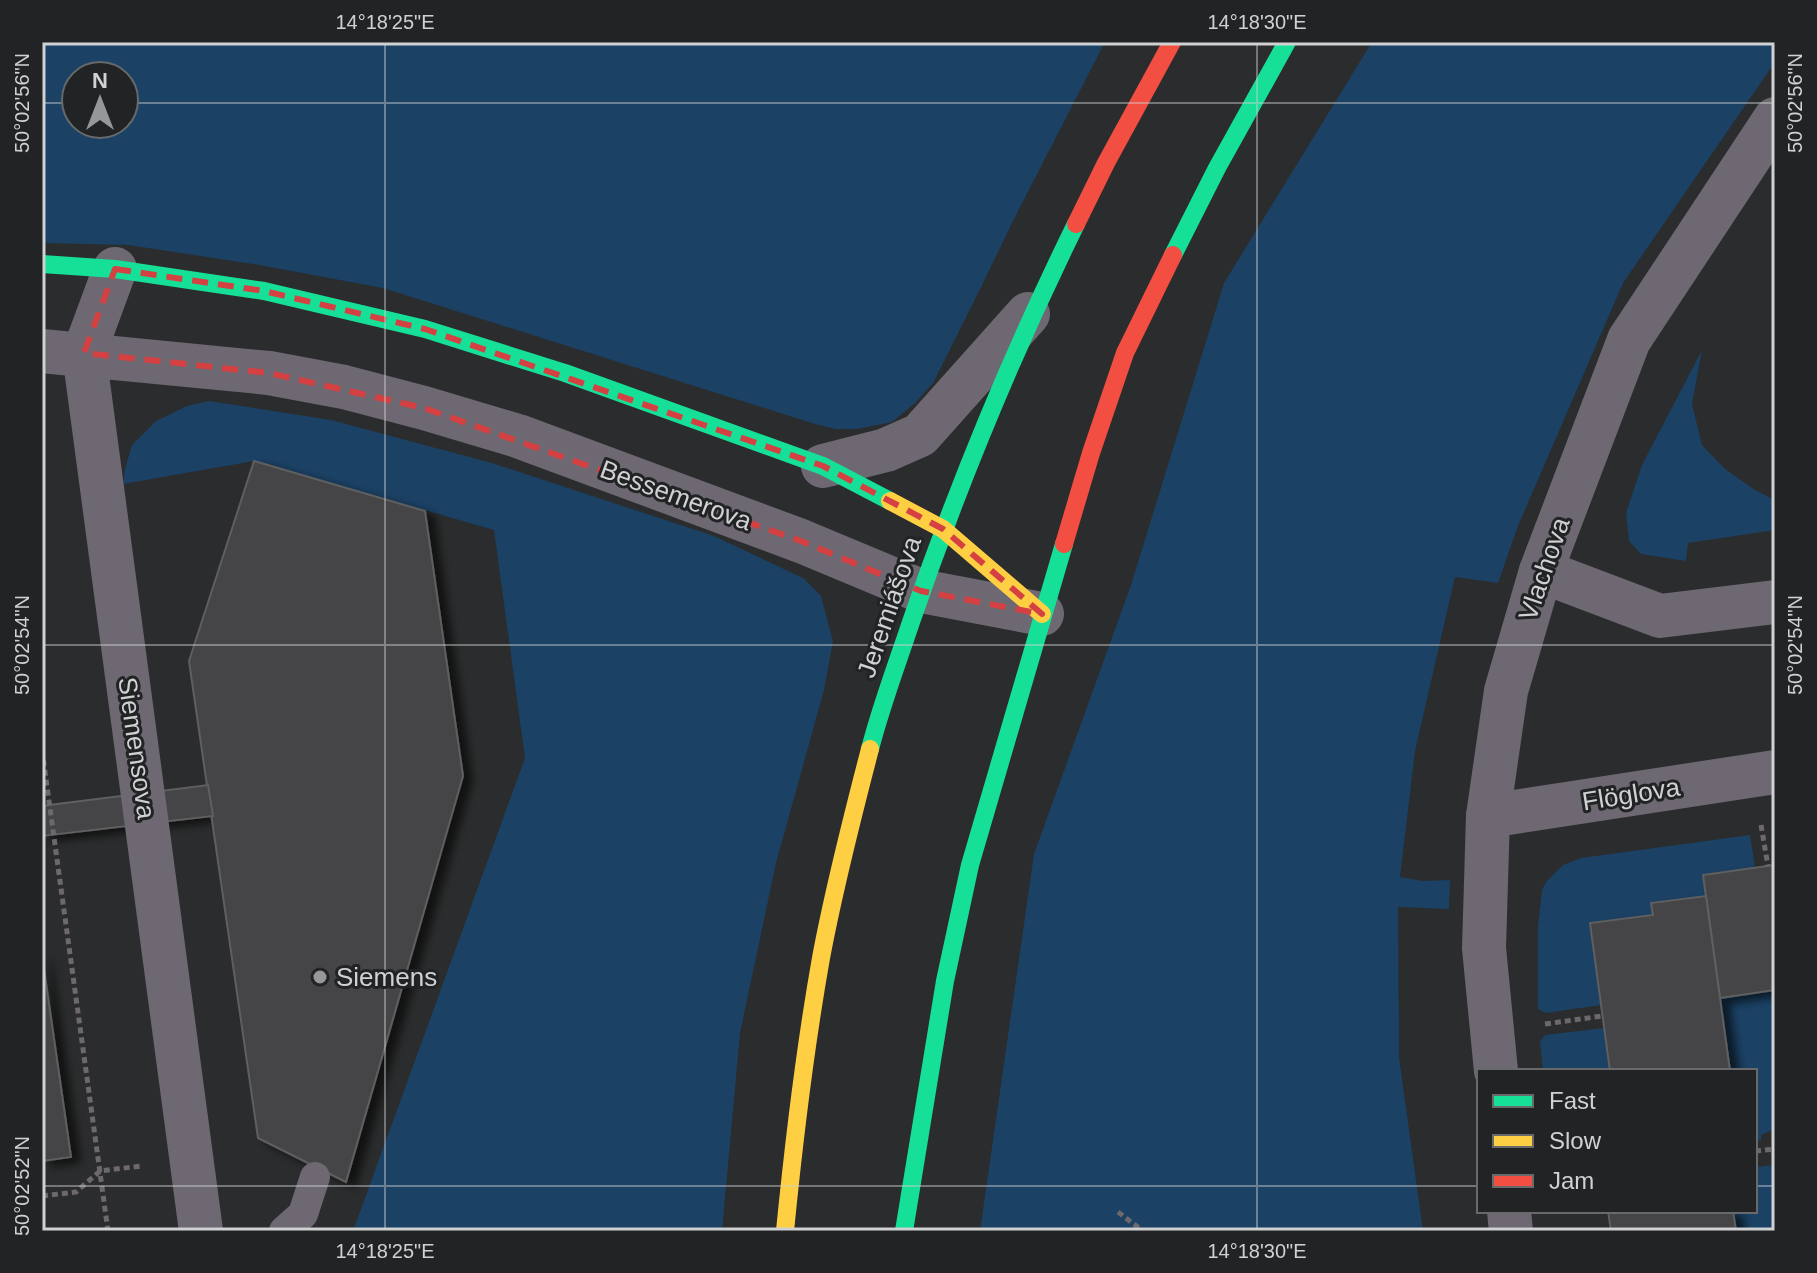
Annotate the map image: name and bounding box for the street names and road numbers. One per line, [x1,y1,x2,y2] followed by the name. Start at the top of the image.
[596,454,756,536] street label: Bessemerova
[1512,513,1576,624] street label: Vlachova
[851,532,927,682] street label: Jeremiášova
[112,675,162,821] street label: Siemensova
[1580,771,1682,817] street label: Flöglova

